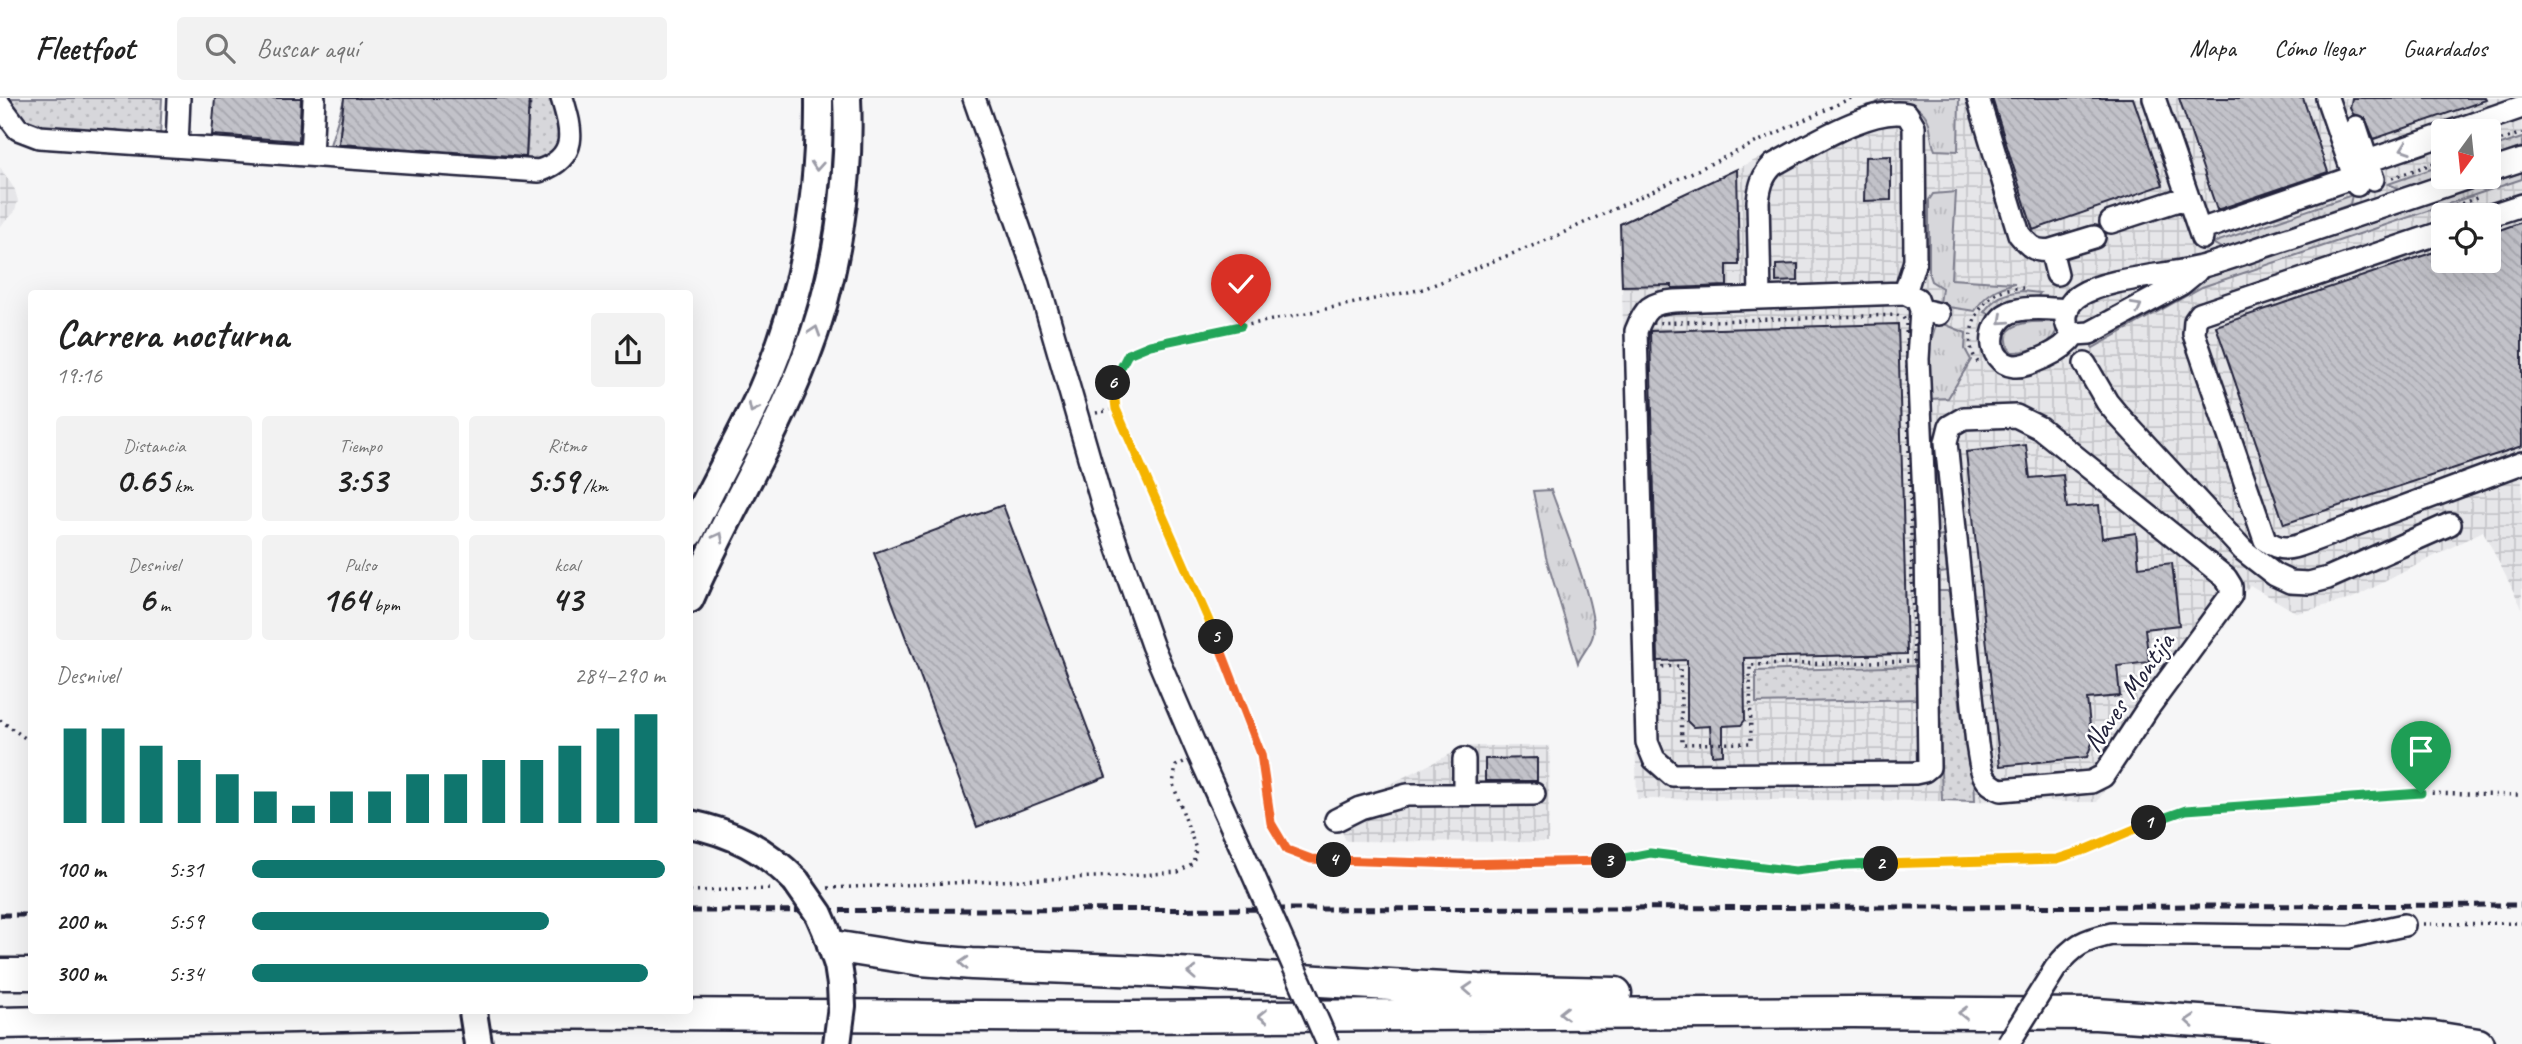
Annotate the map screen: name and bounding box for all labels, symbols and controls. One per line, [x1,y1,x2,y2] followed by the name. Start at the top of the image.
[177,17,667,80] search box
[35,27,135,69] text: Fleetfoot
[201,29,239,67] icon: search
[257,32,359,65] text: Buscar aquí
[2189,33,2236,63] text: Mapa
[2274,33,2365,63] text: Cómo llegar
[2403,33,2487,63] text: Guardados
[2431,119,2501,189] north arrow
[2431,119,2501,273] map controls
[2400,140,2412,154] one-way arrow
[810,161,825,172] one-way arrow
[2431,203,2501,273] button: locate
[1211,254,1271,326] pin
[1222,265,1260,303] icon: check
[2129,302,2142,316] one-way arrow
[56,311,289,358] text: Carrera nocturna
[1998,312,2011,324] one-way arrow
[591,313,665,387] button: share
[807,325,821,338] one-way arrow
[56,361,102,390] text: 19:16
[1096,366,1130,400] pin: 6
[1108,370,1117,394] text: 6
[747,401,761,413] one-way arrow
[123,434,185,458] text: Distancia
[339,434,382,458] text: Tiempo
[548,434,586,458] text: Ritmo
[115,458,170,503] text: 0.65
[334,458,387,503] text: 3:53
[526,458,578,503] text: 5:59
[170,474,193,498] text: km
[578,474,608,498] text: /km
[711,532,724,544] one-way arrow
[128,553,180,577] text: Desnivel
[345,553,376,577] text: Pulso
[554,553,579,577] text: kcal
[138,577,155,622] text: 6
[321,577,369,622] text: 164
[551,577,583,622] text: 43
[155,593,170,617] text: m
[369,593,400,617] text: bpm
[1198,620,1234,654] pin: 5
[1211,624,1220,648] text: 5
[2074,624,2183,758] street label: Naves Montija
[56,661,118,690] text: Desnivel
[574,661,665,690] text: 284–290 m
[2391,721,2451,793] pin
[2402,732,2440,770] icon: arrive
[2132,806,2166,840] pin: 1
[2144,810,2153,834] text: 1
[1316,842,1352,878] pin: 4
[1592,844,1626,878] pin: 3
[1864,846,1898,882] pin: 2
[1329,847,1338,871] text: 4
[1604,848,1613,872] text: 3
[1876,851,1885,875] text: 2
[56,855,106,884] text: 100 m
[168,855,204,884] text: 5:31
[56,907,106,936] text: 200 m
[168,907,204,936] text: 5:59
[959,956,970,971] one-way arrow
[56,959,106,988] text: 300 m
[168,959,204,988] text: 5:34
[1186,966,1197,981] one-way arrow
[1462,982,1473,997] one-way arrow
[1558,1005,1569,1021] one-way arrow
[1957,1005,1968,1021] one-way arrow
[1257,1008,1268,1024] one-way arrow
[2185,1013,2196,1028] one-way arrow

